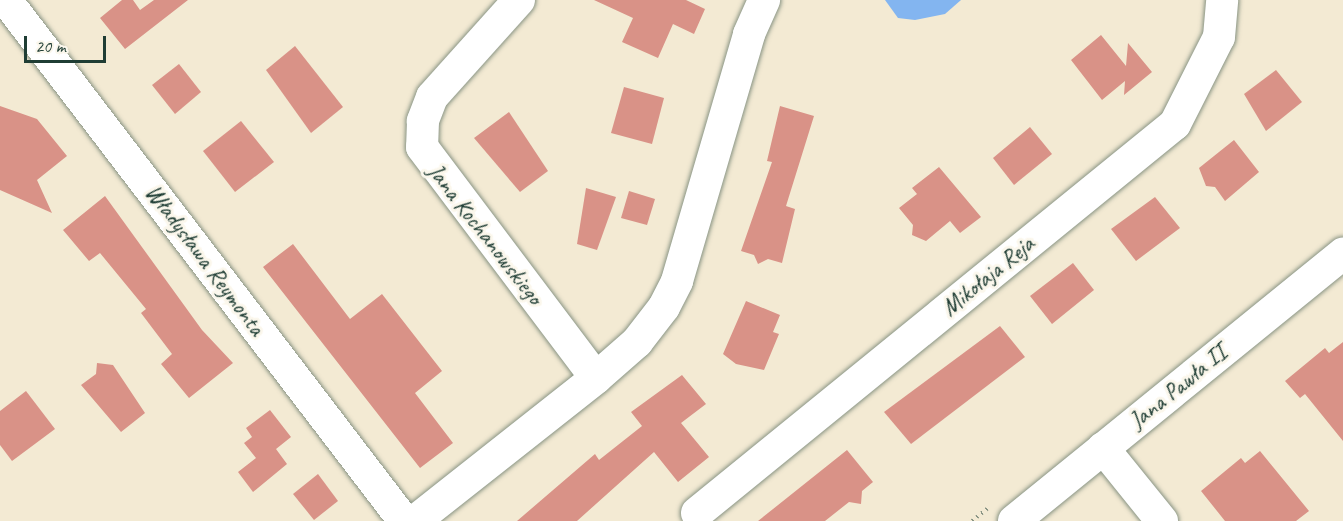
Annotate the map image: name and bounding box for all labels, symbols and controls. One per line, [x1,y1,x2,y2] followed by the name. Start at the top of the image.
[27,24,110,62] scale bar
[35,35,66,57] text: 20 m
[421,158,549,310] street label: Jana Kochanowskiego
[138,178,272,342] street label: Władysława Reymonta
[936,230,1040,322] street label: Mikołaja Reja
[1123,339,1233,435] street label: Jana Pawła II

